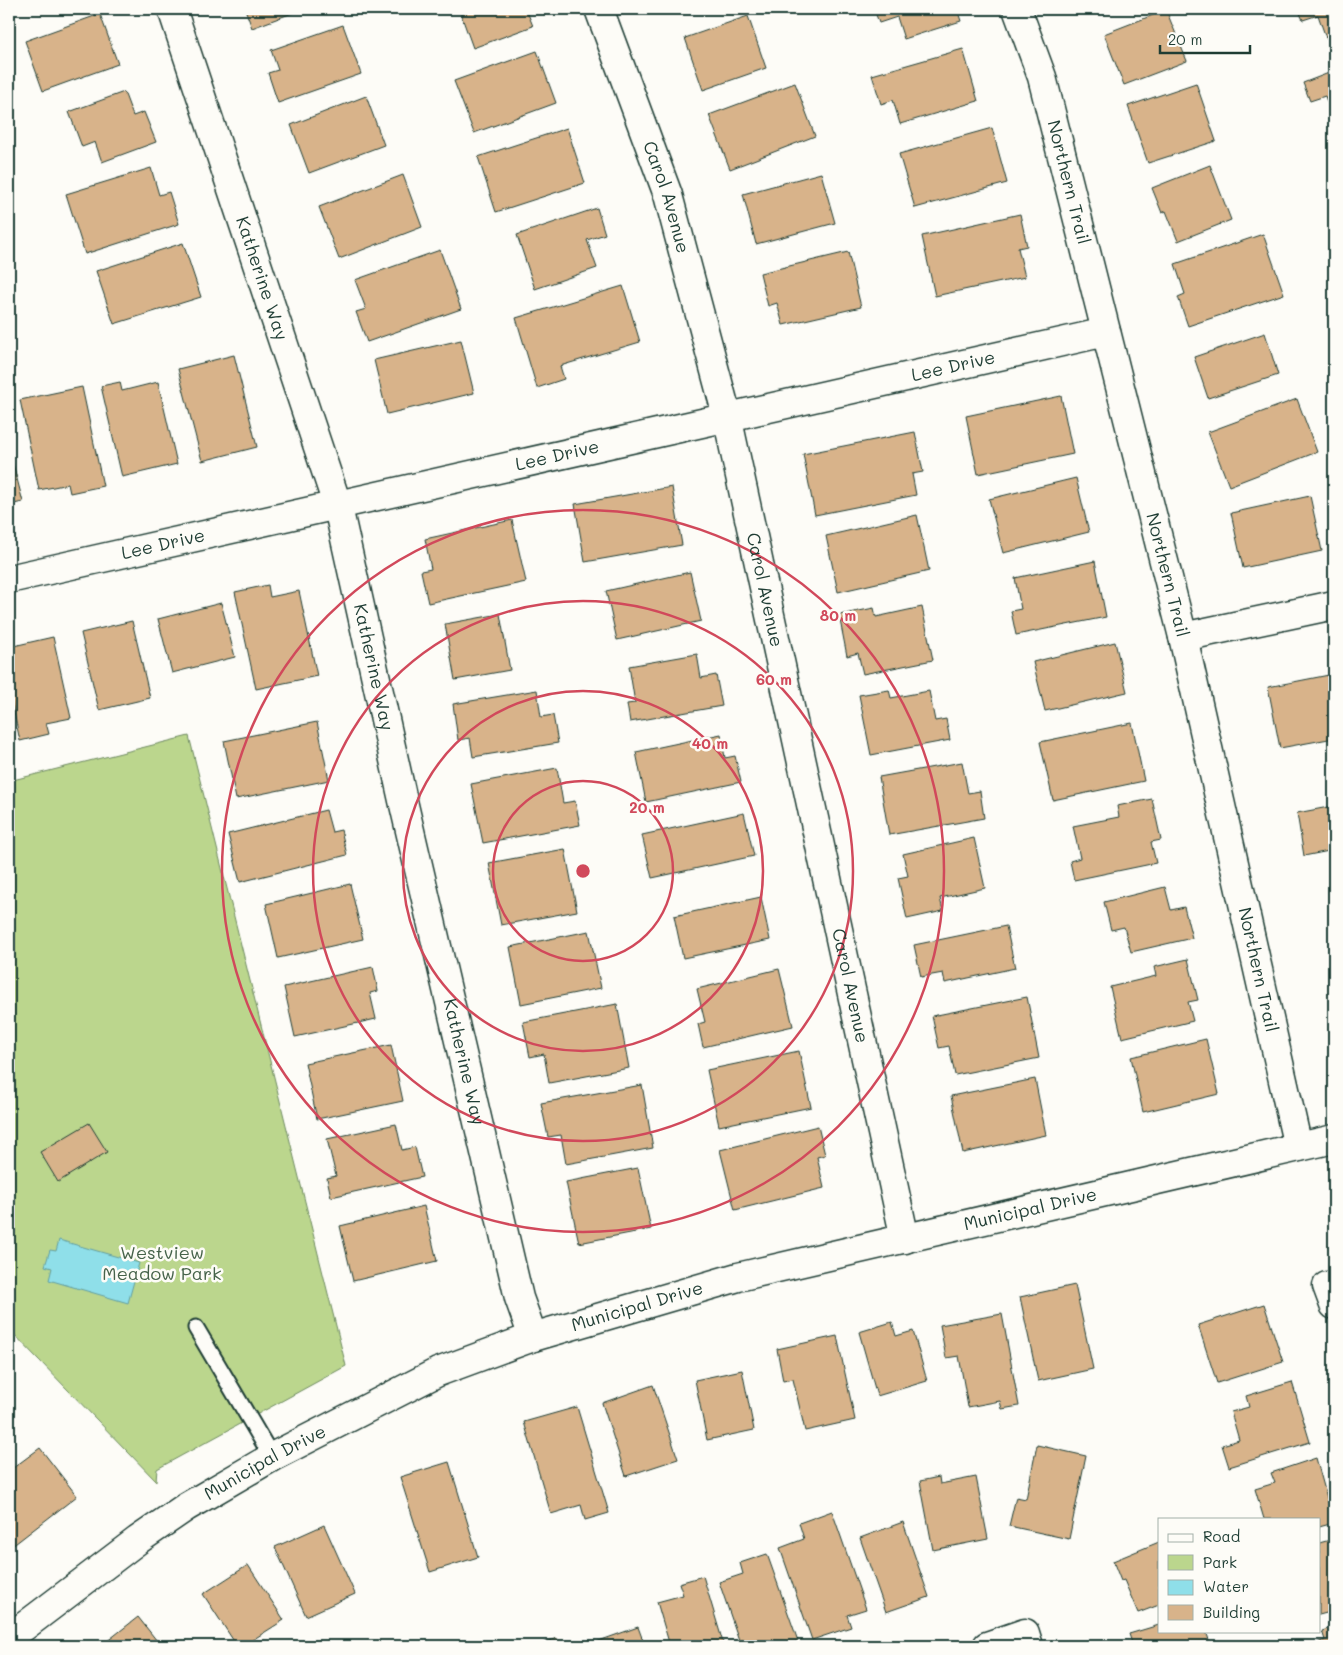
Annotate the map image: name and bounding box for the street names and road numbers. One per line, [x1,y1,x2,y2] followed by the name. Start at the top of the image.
[1042,117,1097,247] street label: Northern Trail
[638,137,696,256] street label: Carol Avenue
[231,213,295,343] street label: Katherine Way
[909,344,997,386] street label: Lee Drive
[513,434,601,476] street label: Lee Drive
[1141,510,1196,639] street label: Northern Trail
[119,522,207,564] street label: Lee Drive
[742,530,790,649] street label: Carol Avenue
[349,601,400,733] street label: Katherine Way
[1233,905,1285,1034] street label: Northern Trail
[827,926,875,1045] street label: Carol Avenue
[439,996,491,1127] street label: Katherine Way
[961,1181,1099,1235] street label: Municipal Drive
[568,1275,706,1336] street label: Municipal Drive
[199,1418,330,1505] street label: Municipal Drive

